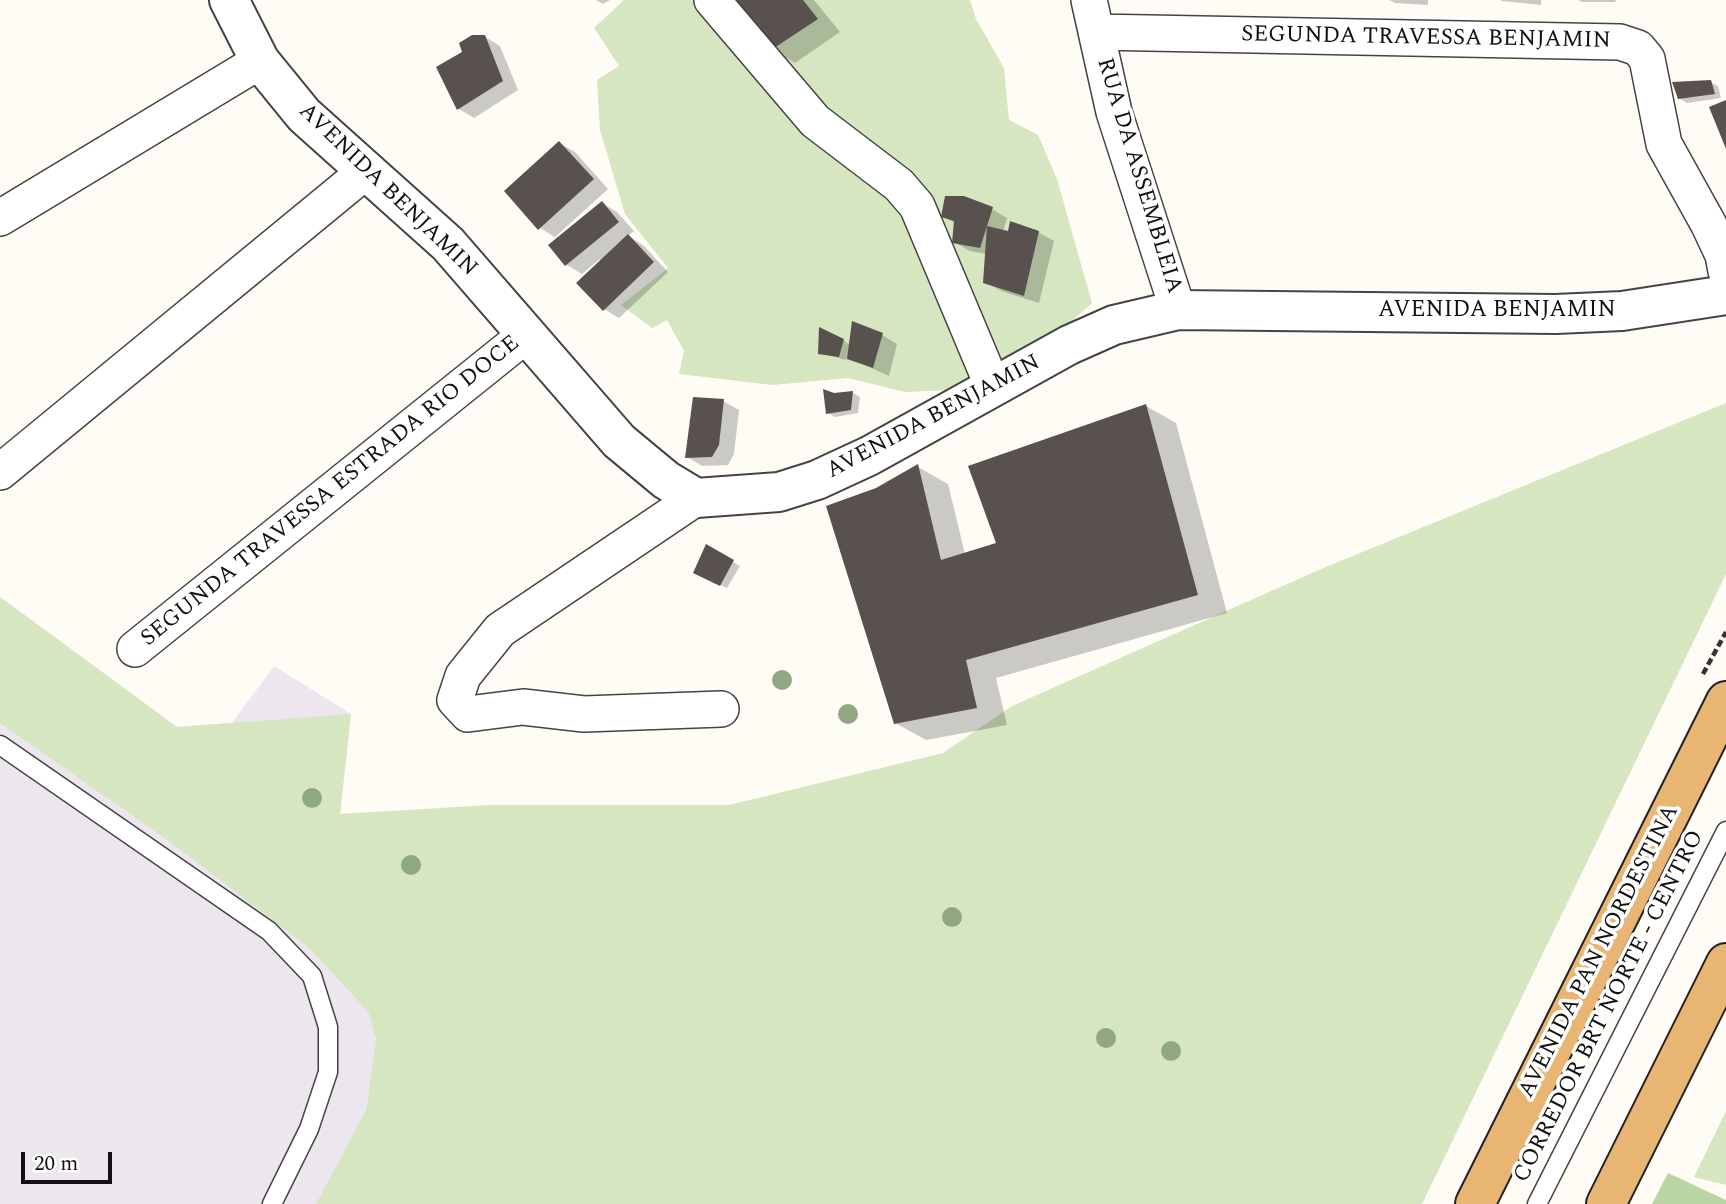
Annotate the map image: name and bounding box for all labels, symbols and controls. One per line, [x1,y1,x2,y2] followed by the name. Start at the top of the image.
[1241,22,1611,56] street label: SEGUNDA TRAVESSA BENJAMIN
[1089,55,1187,297] street label: RUA DA ASSEMBLEIA
[292,98,482,284] street label: AVENIDA BENJAMIN
[1378,297,1616,325] street label: AVENIDA BENJAMIN
[136,330,526,654] street label: SEGUNDA TRAVESSA ESTRADA RIO DOCE
[822,350,1046,486] street label: AVENIDA BENJAMIN
[1514,801,1686,1103] street label: AVENIDA PAN NORDESTINA
[1509,826,1711,1188] street label: CORREDOR BRT NORTE - CENTRO
[24,1138,116,1182] scale bar
[34,1148,78,1180] text: 20 m

